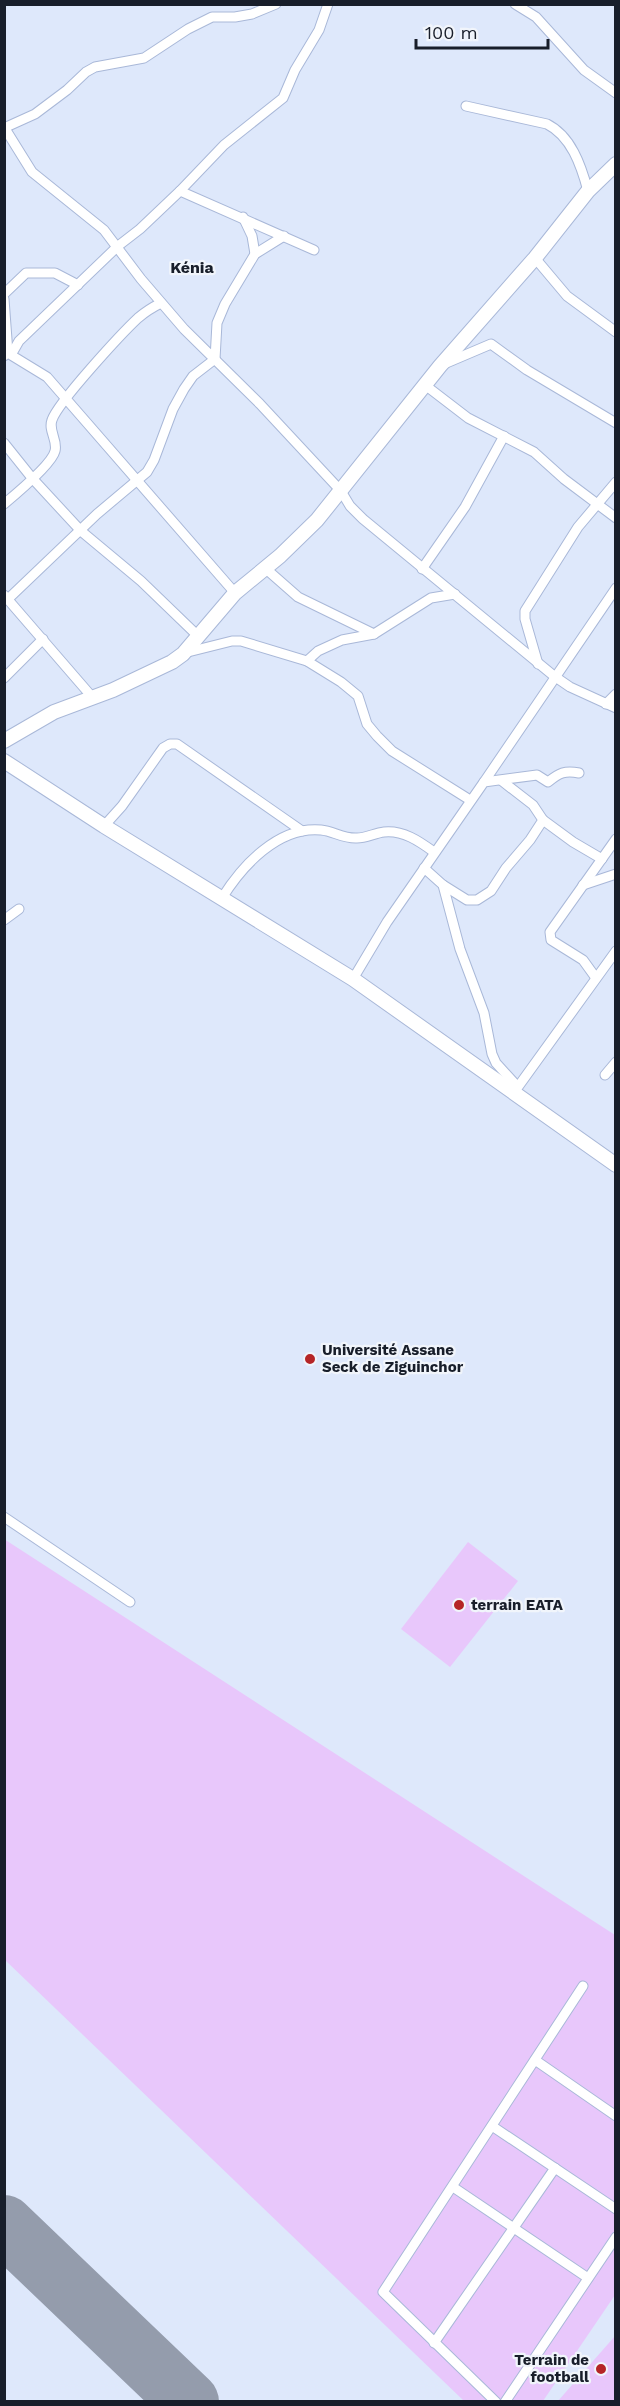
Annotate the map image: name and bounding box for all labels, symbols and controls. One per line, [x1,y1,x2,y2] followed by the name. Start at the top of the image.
[416,12,548,50] scale bar
[425,22,478,43] text: 100 m
[170,258,215,277] district label: Kénia
[322,1341,464,1376] place label: Université Assane Seck de Ziguinchor
[303,1352,317,1366] marker: Université Assane Seck de Ziguinchor
[471,1596,564,1614] place label: terrain EATA
[452,1598,466,1612] marker: terrain EATA
[514,2351,589,2386] place label: Terrain de football
[594,2362,608,2376] marker: Terrain de football

